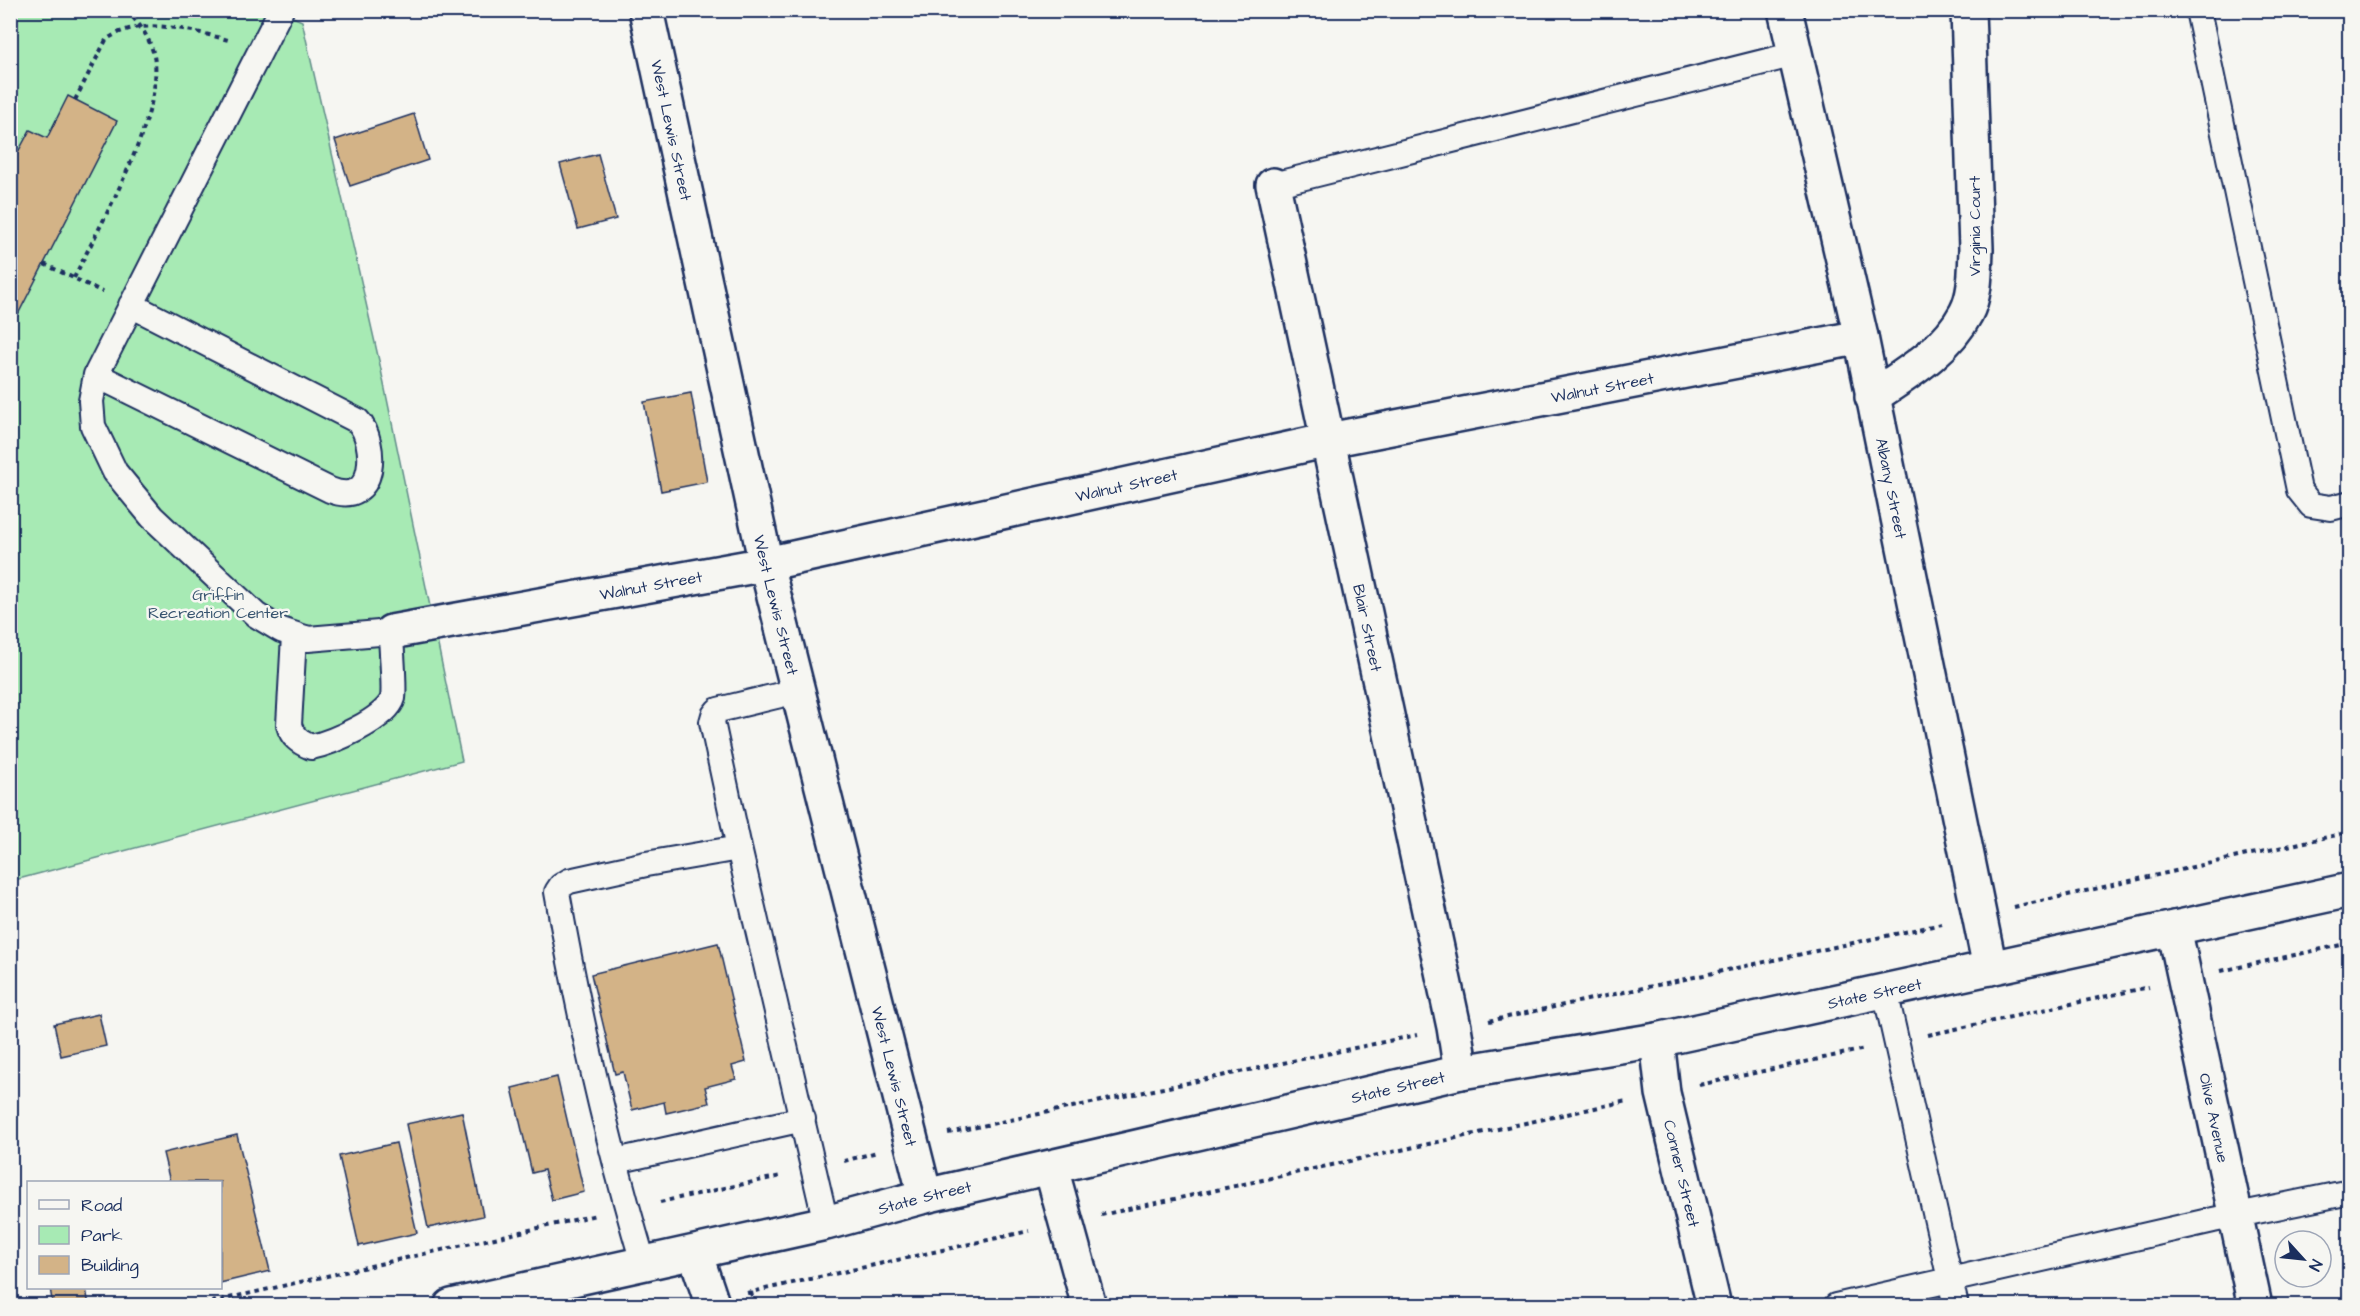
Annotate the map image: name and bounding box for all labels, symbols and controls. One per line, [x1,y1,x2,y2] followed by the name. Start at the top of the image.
[645,58,697,203] street label: West Lewis Street
[1964,175,1987,276] street label: Virginia Court
[1549,367,1656,409] street label: Walnut Street
[1870,436,1912,541] street label: Albany Street
[1073,464,1180,508] street label: Walnut Street
[748,533,804,678] street label: West Lewis Street
[598,566,705,606] street label: Walnut Street
[1347,582,1387,674] street label: Blair Street
[148,584,288,624] park label: Griffin Recreation Center
[1826,973,1924,1015] street label: State Street
[866,1004,922,1149] street label: West Lewis Street
[1349,1066,1448,1109] street label: State Street
[2193,1071,2234,1165] street label: Olive Avenue
[1658,1118,1705,1230] street label: Conner Street
[875,1175,974,1220] street label: State Street
[27,1181,222,1289] legend
[81,1193,122,1218] text: Road
[81,1223,123,1248] text: Park
[2273,1229,2333,1289] north arrow
[81,1253,139,1279] text: Building
[2303,1256,2328,1275] text: N

